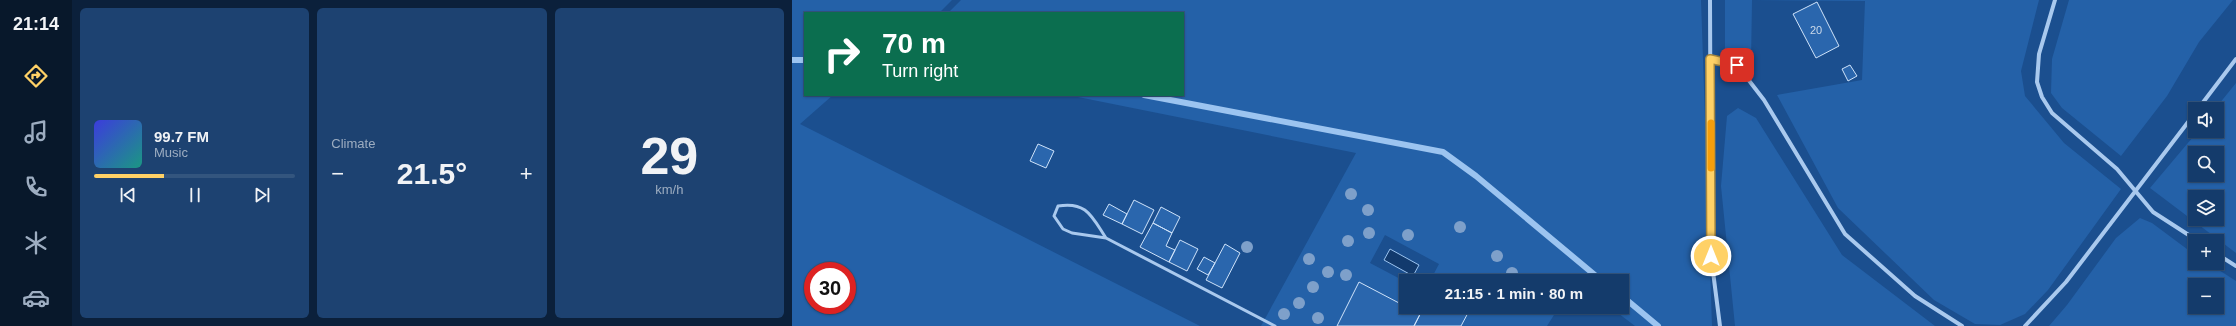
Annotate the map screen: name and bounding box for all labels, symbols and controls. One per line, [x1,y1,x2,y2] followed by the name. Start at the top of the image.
[13,14,59,34] text: 21:14
[1810,24,1822,36] house number: 20
[816,28,868,80] icon: right
[882,28,946,59] text: 70 m
[1720,48,1754,82] pin
[1726,54,1748,76] icon: arrive
[882,61,958,81] text: Turn right
[22,62,50,90] icon: directions
[2188,102,2224,314] map controls
[2188,102,2224,138] button: sound
[22,118,50,146] icon: music
[640,127,698,185] text: 29
[154,128,209,145] text: 99.7 FM
[331,136,375,151] text: Climate
[154,145,188,160] text: Music
[2188,146,2224,182] button: search
[397,157,467,190] text: 21.5°
[331,161,344,186] text: −
[520,161,533,186] text: +
[22,173,50,201] icon: phone
[655,182,683,197] text: km/h
[117,184,139,206] icon: previous
[184,184,206,206] icon: pause
[251,184,273,206] icon: next
[2188,190,2224,226] button: layers
[22,229,50,257] icon: climate
[2188,234,2224,270] button: +
[1690,235,1732,277] position arrow
[804,262,856,314] speed limit sign: 30
[2188,278,2224,314] button: −
[22,284,50,312] icon: car
[1445,285,1583,302] text: 21:15 · 1 min · 80 m

